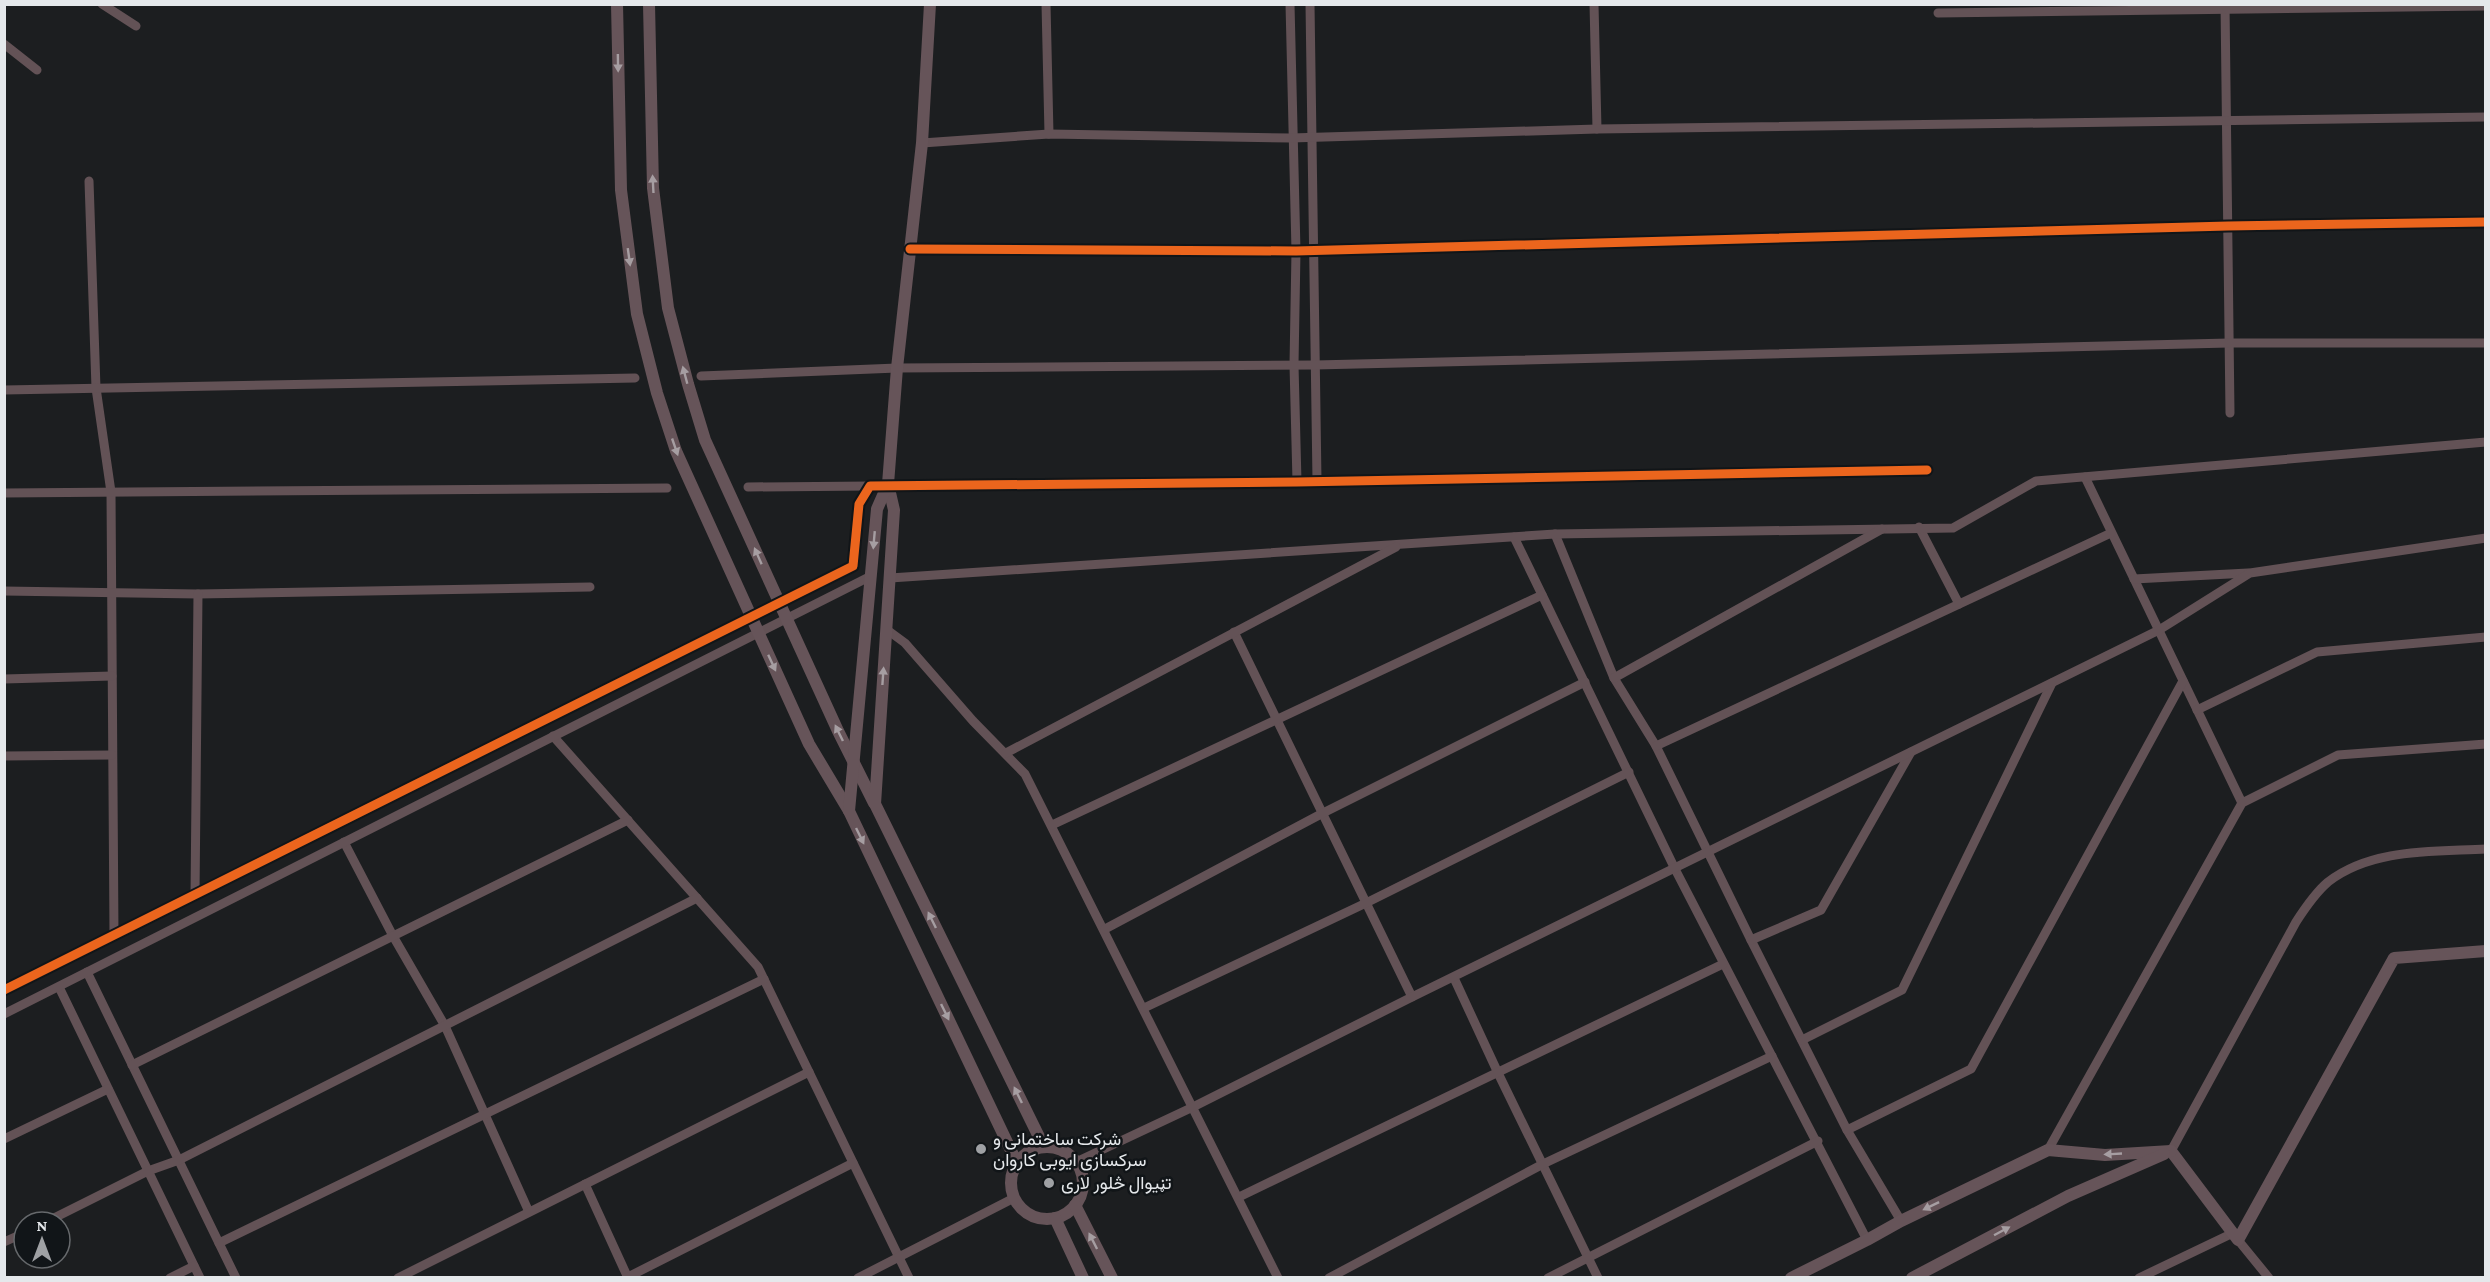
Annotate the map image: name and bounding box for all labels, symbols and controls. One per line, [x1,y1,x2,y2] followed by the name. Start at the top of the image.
[613,53,623,72] one-way arrow
[648,174,657,193] one-way arrow
[624,248,634,267] one-way arrow
[680,366,690,385] one-way arrow
[670,438,680,456] one-way arrow
[869,531,879,550] one-way arrow
[754,547,763,564] one-way arrow
[767,654,777,672] one-way arrow
[879,666,888,685] one-way arrow
[835,725,844,742] one-way arrow
[856,828,865,845] one-way arrow
[927,911,937,928] one-way arrow
[940,1004,949,1021] one-way arrow
[1014,1086,1023,1103] one-way arrow
[993,1129,1146,1171] place label: شرکت ساختمانی و سرکسازی ایوبی کاروان
[974,1142,988,1156] marker: شرکت ساختمانی و سرکسازی ایوبی کاروان
[2103,1149,2122,1158] one-way arrow
[1061,1173,1172,1194] place label: تڼیوال څلور لاری
[1042,1176,1056,1190] marker: تڼیوال څلور لاری
[1922,1202,1939,1211] one-way arrow
[12,1210,72,1270] north arrow
[37,1217,48,1234] text: N
[1993,1226,2010,1236] one-way arrow
[1089,1233,1098,1250] one-way arrow

